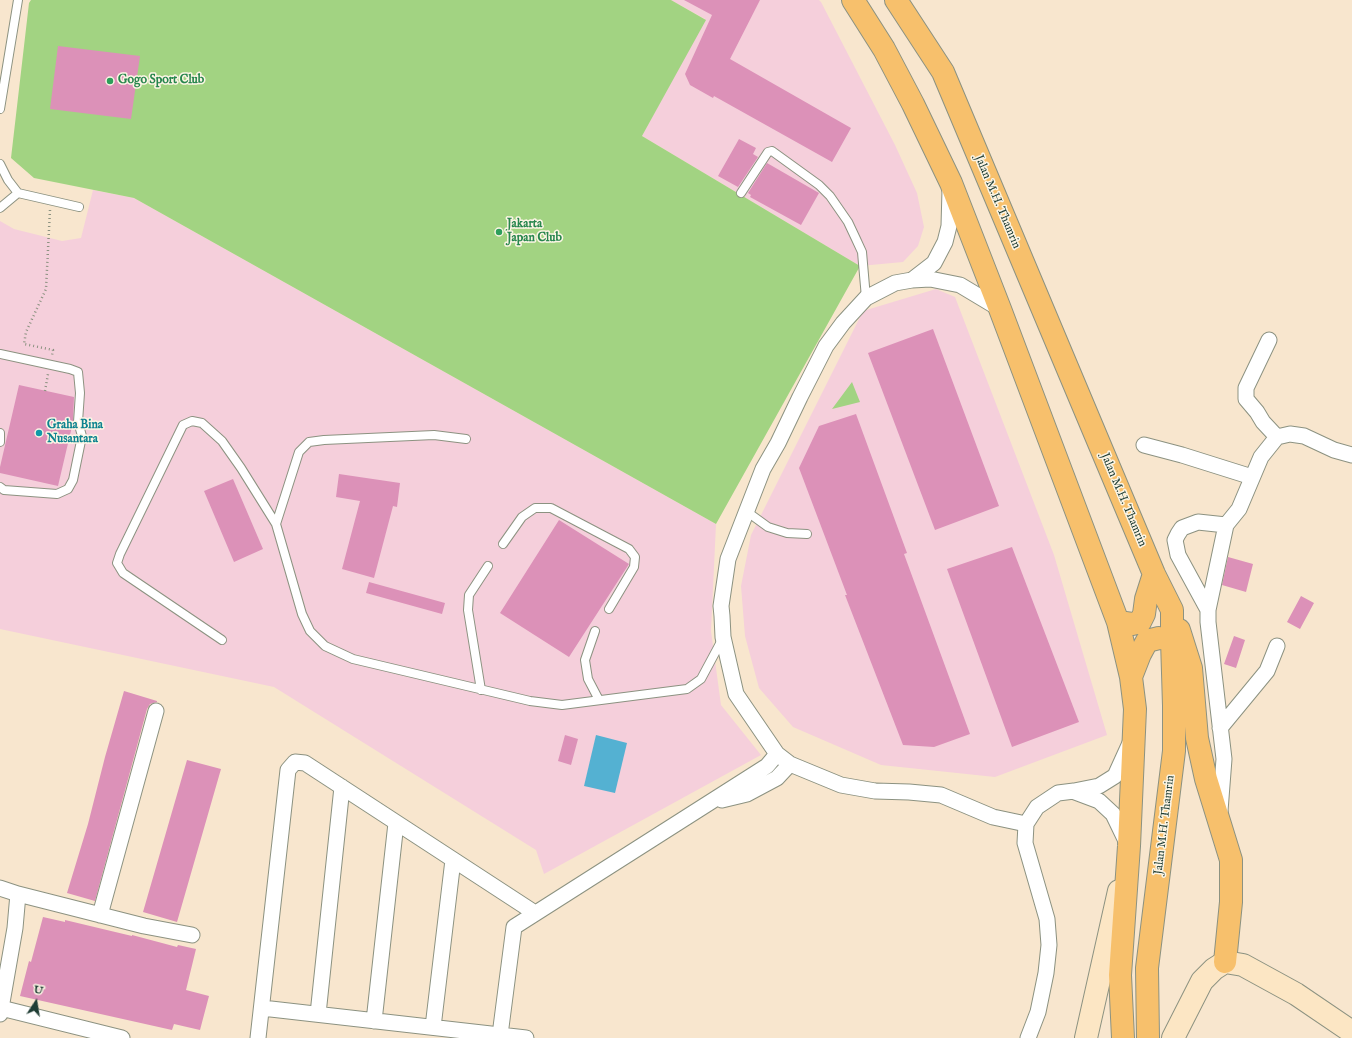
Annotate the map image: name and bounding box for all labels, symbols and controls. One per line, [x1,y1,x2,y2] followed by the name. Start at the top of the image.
[118,74,204,88] place label: Gogo Sport Club
[105,76,115,86] marker: Gogo Sport Club
[971,153,1023,251] street label: Jalan M.H. Thamrin
[507,218,562,246] place label: Jakarta Japan Club
[494,227,504,237] marker: Jakarta Japan Club
[47,419,103,447] place label: Graha Bina Nusantara
[34,428,44,438] marker: Graha Bina Nusantara
[1097,451,1149,549] street label: Jalan M.H. Thamrin
[1152,774,1178,876] street label: Jalan M.H. Thamrin
[16,982,56,1022] north arrow
[32,982,45,998] text: U

